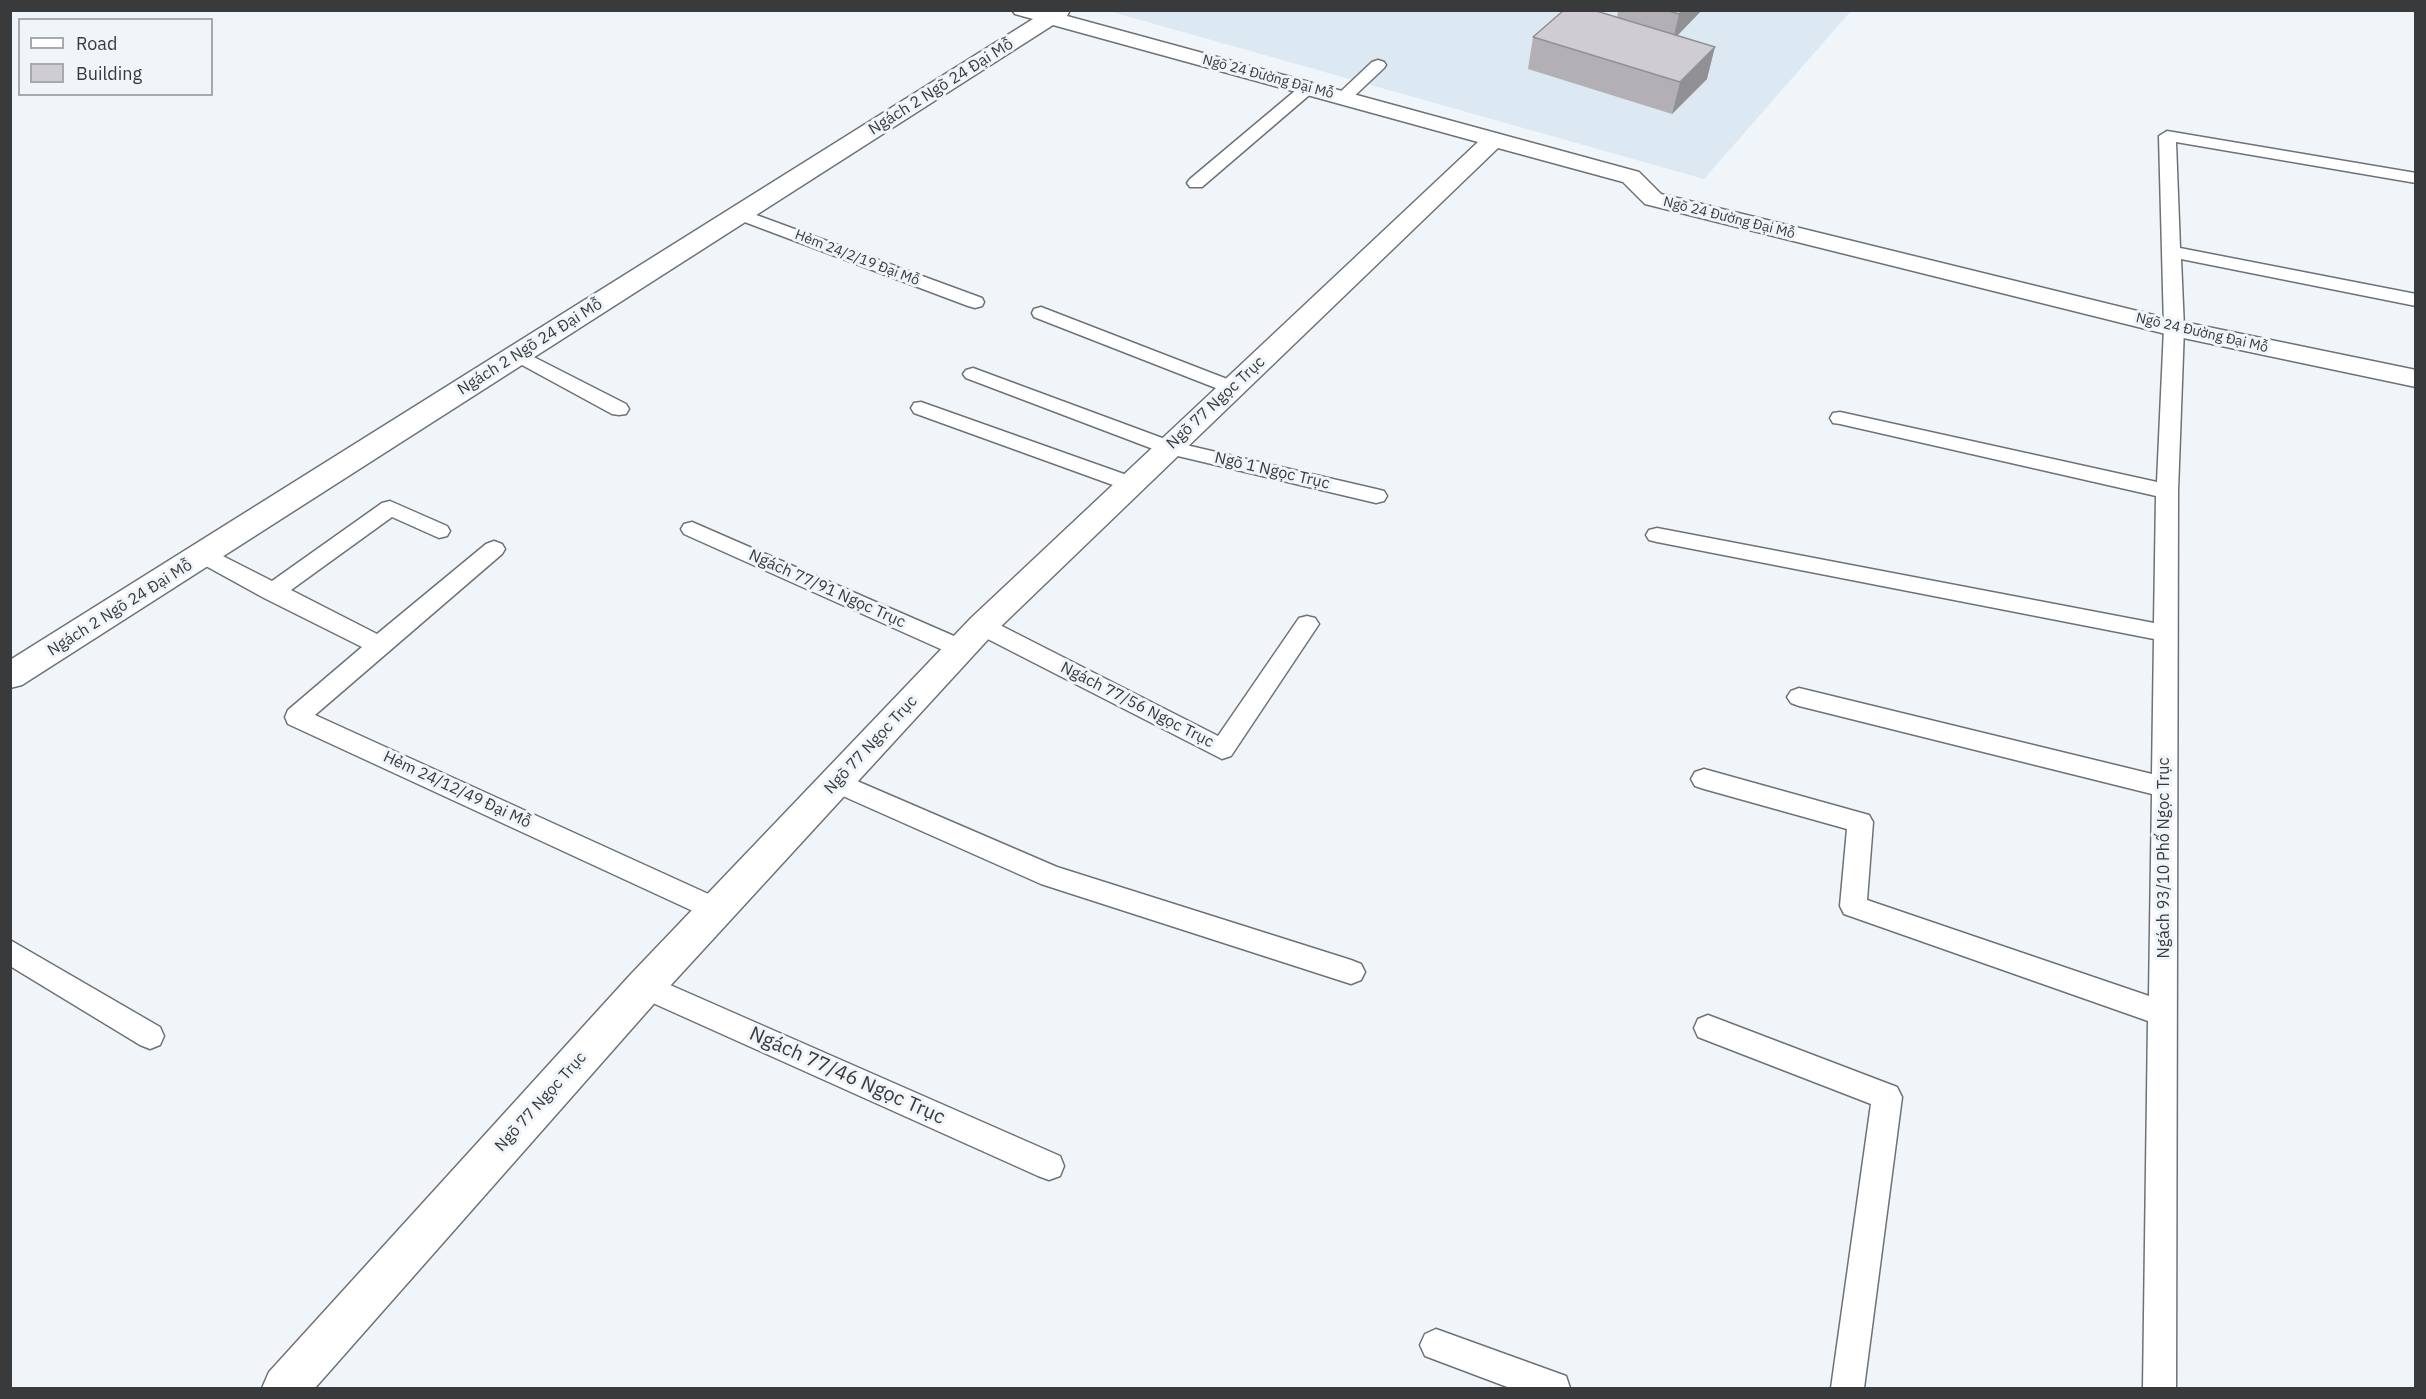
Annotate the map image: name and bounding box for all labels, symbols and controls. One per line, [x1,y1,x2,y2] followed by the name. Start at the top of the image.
[18,18,213,96] legend
[76,32,117,55] text: Road
[865,35,1017,139] street label: Ngách 2 Ngõ 24 Đại Mỗ
[1201,51,1335,103] street label: Ngõ 24 Đường Đại Mỗ
[76,62,142,85] text: Building
[1661,193,1797,243] street label: Ngõ 24 Đường Đại Mỗ
[792,226,922,290] street label: Hẻm 24/2/19 Đại Mỗ
[454,295,606,399] street label: Ngách 2 Ngõ 24 Đại Mỗ
[2134,310,2270,356] street label: Ngõ 24 Đường Đại Mỗ
[1163,353,1269,453] street label: Ngõ 77 Ngọc Trục
[1213,448,1331,494] street label: Ngõ 1 Ngọc Trục
[746,546,908,632] street label: Ngách 77/91 Ngọc Trục
[44,556,196,660] street label: Ngách 2 Ngõ 24 Đại Mỗ
[1057,658,1217,752] street label: Ngách 77/56 Ngọc Trục
[821,692,921,798] street label: Ngõ 77 Ngọc Trục
[380,747,534,833] street label: Hẻm 24/12/49 Đại Mỗ
[2154,758,2174,958] street label: Ngách 93/10 Phố Ngọc Trục
[745,1022,949,1130] street label: Ngách 77/46 Ngọc Trục
[491,1048,591,1156] street label: Ngõ 77 Ngọc Trục

